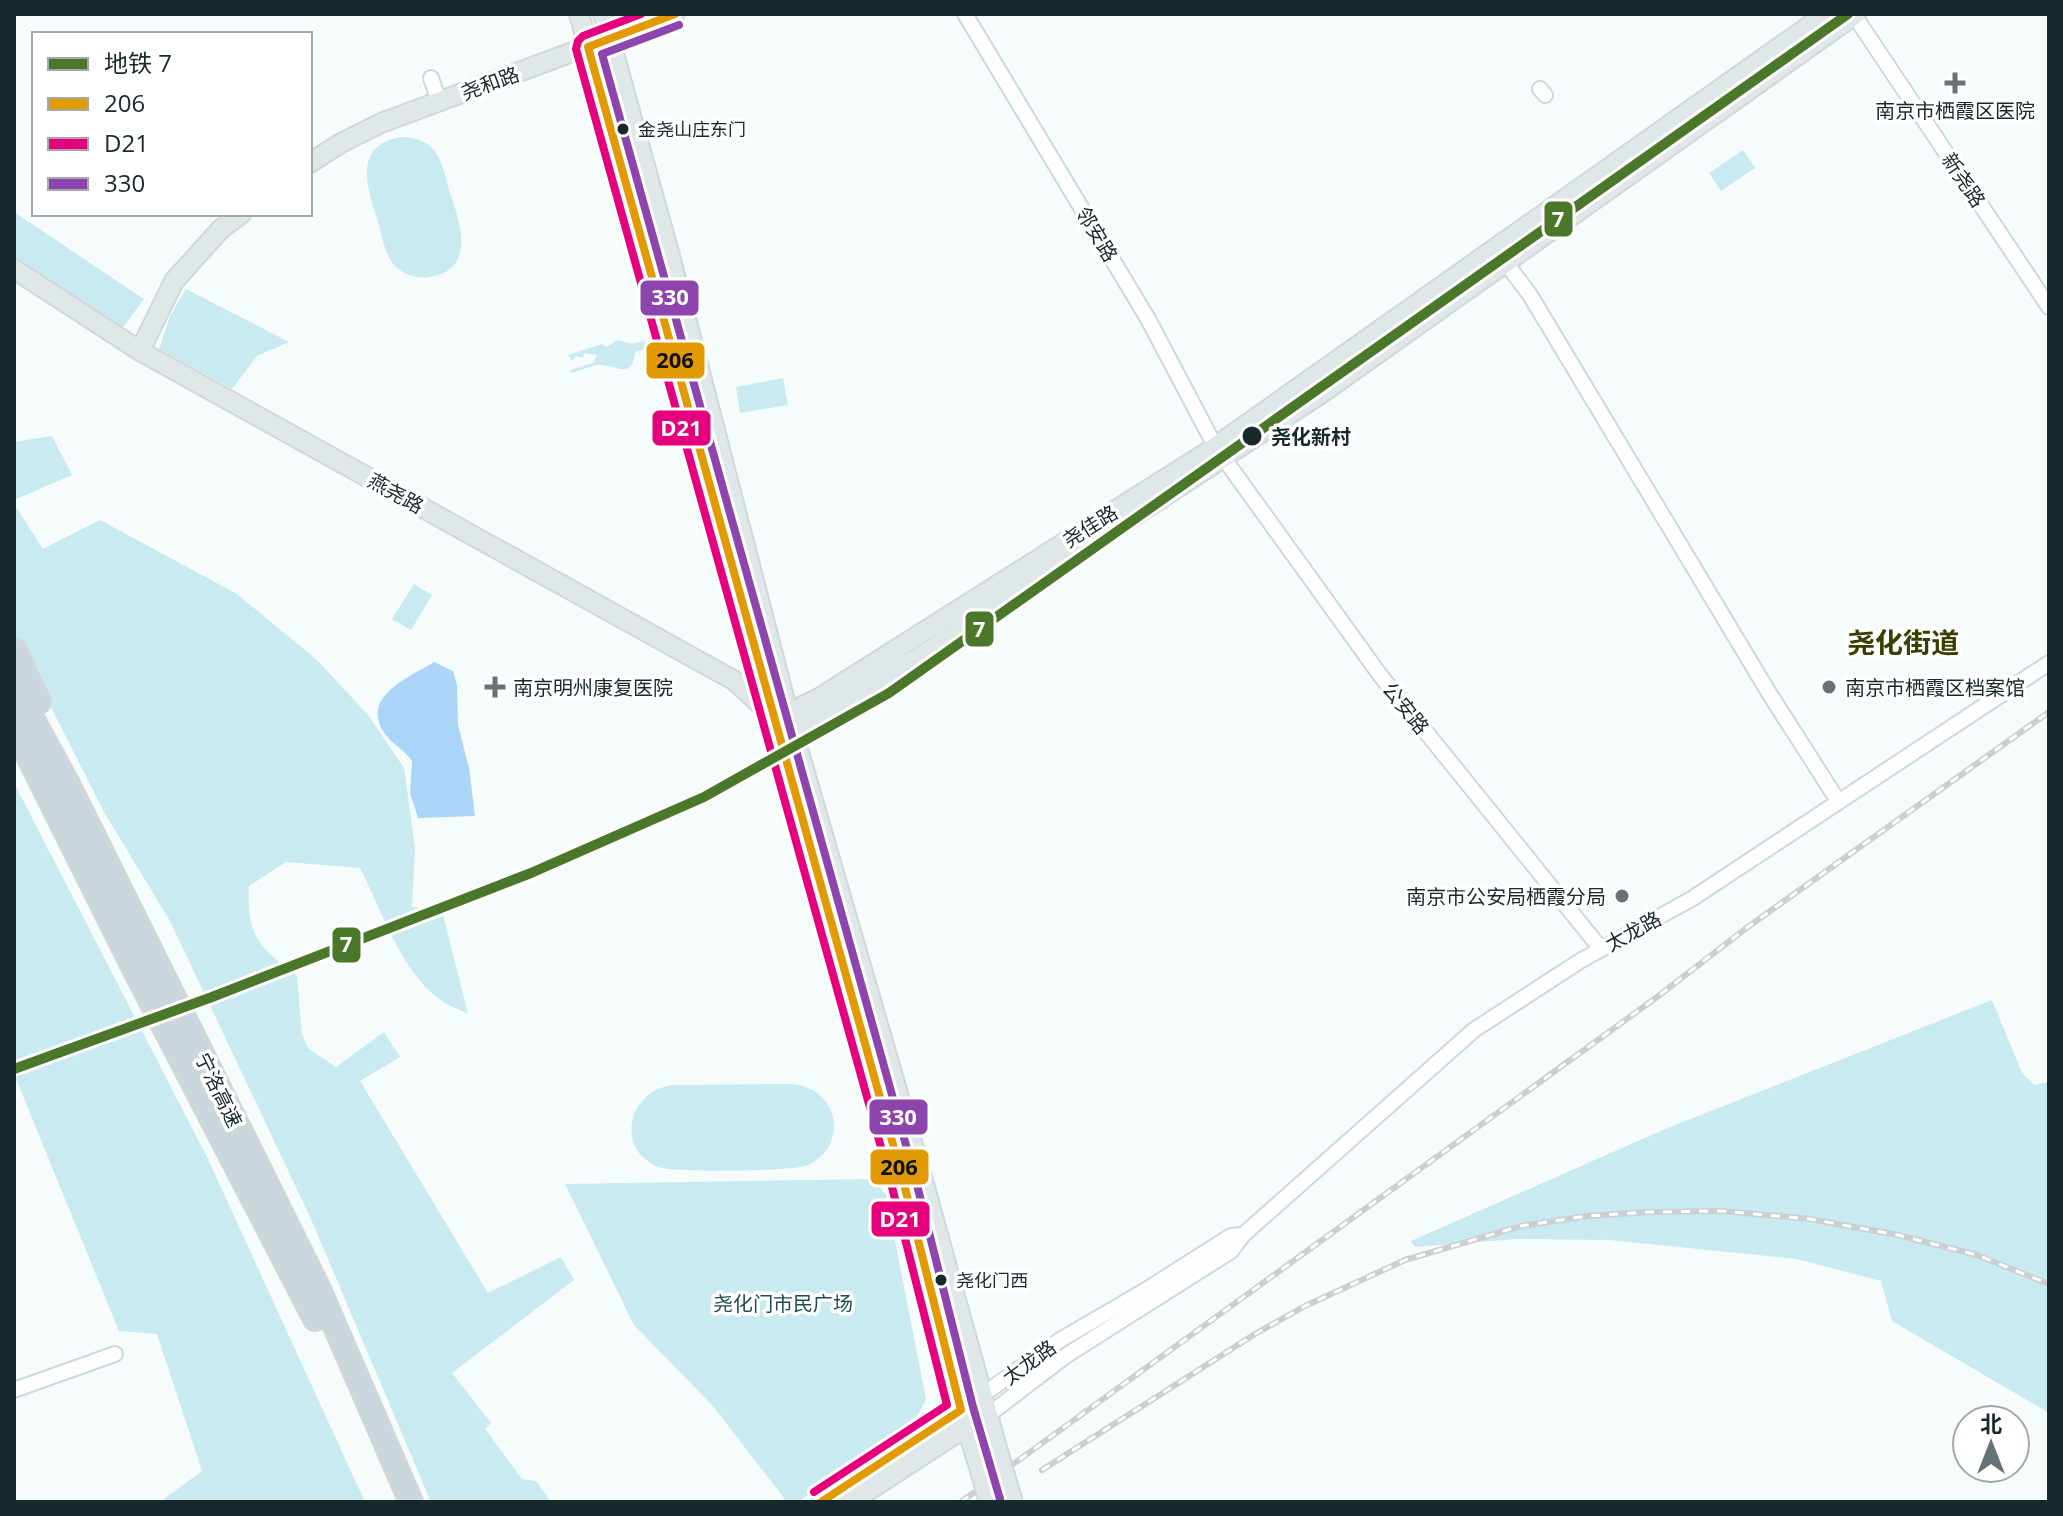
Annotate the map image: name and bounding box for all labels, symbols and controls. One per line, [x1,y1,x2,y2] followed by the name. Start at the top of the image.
[32,32,312,216] legend
[104,46,172,79] text: 地铁 7
[457,60,523,106] street label: 尧和路
[1944,72,1966,94] marker: 南京市栖霞区医院
[104,86,145,119] text: 206
[1875,97,2035,124] place label: 南京市栖霞区医院
[638,117,746,141] place label: 金尧山庄东门
[615,121,631,137] marker: 金尧山庄东门
[104,126,149,159] text: D21
[1936,148,1992,212] street label: 新尧路
[104,166,145,199] text: 330
[1543,200,1574,238] line badge: 7
[1070,201,1124,267] street label: 邻安路
[1552,203,1564,233] text: 7
[639,279,700,317] line badge: 330
[651,281,689,311] text: 330
[645,341,706,380] line badge: 206
[656,344,694,374] text: 206
[651,409,712,447] line badge: D21
[660,412,702,442] text: D21
[1271,423,1351,450] place label: 尧化新村
[1240,424,1264,448] marker: 尧化新村
[363,467,429,519] street label: 燕尧路
[1057,499,1123,553] street label: 尧佳路
[964,610,995,648] line badge: 7
[973,613,985,643] text: 7
[1847,623,1959,661] district label: 尧化街道
[513,674,673,701] place label: 南京明州康复医院
[1845,674,2025,701] place label: 南京市栖霞区档案馆
[484,676,506,698] marker: 南京明州康复医院
[1377,676,1435,740] street label: 公安路
[1820,678,1838,696] marker: 南京市栖霞区档案馆
[1406,883,1606,910] place label: 南京市公安局栖霞分局
[1613,887,1631,905] marker: 南京市公安局栖霞分局
[1600,905,1666,957] street label: 太龙路
[331,926,362,964] line badge: 7
[340,928,352,958] text: 7
[189,1048,249,1132] street label: 宁洛高速
[868,1098,929,1136] line badge: 330
[879,1101,917,1131] text: 330
[869,1148,930,1186] line badge: 206
[880,1151,918,1181] text: 206
[870,1200,931,1238] line badge: D21
[879,1203,921,1233] text: D21
[956,1268,1028,1292] place label: 尧化门西
[933,1272,949,1288] marker: 尧化门西
[713,1290,853,1317] park label: 尧化门市民广场
[997,1333,1061,1391] street label: 太龙路
[1951,1404,2031,1484] north arrow
[1980,1408,2002,1438] text: 北

